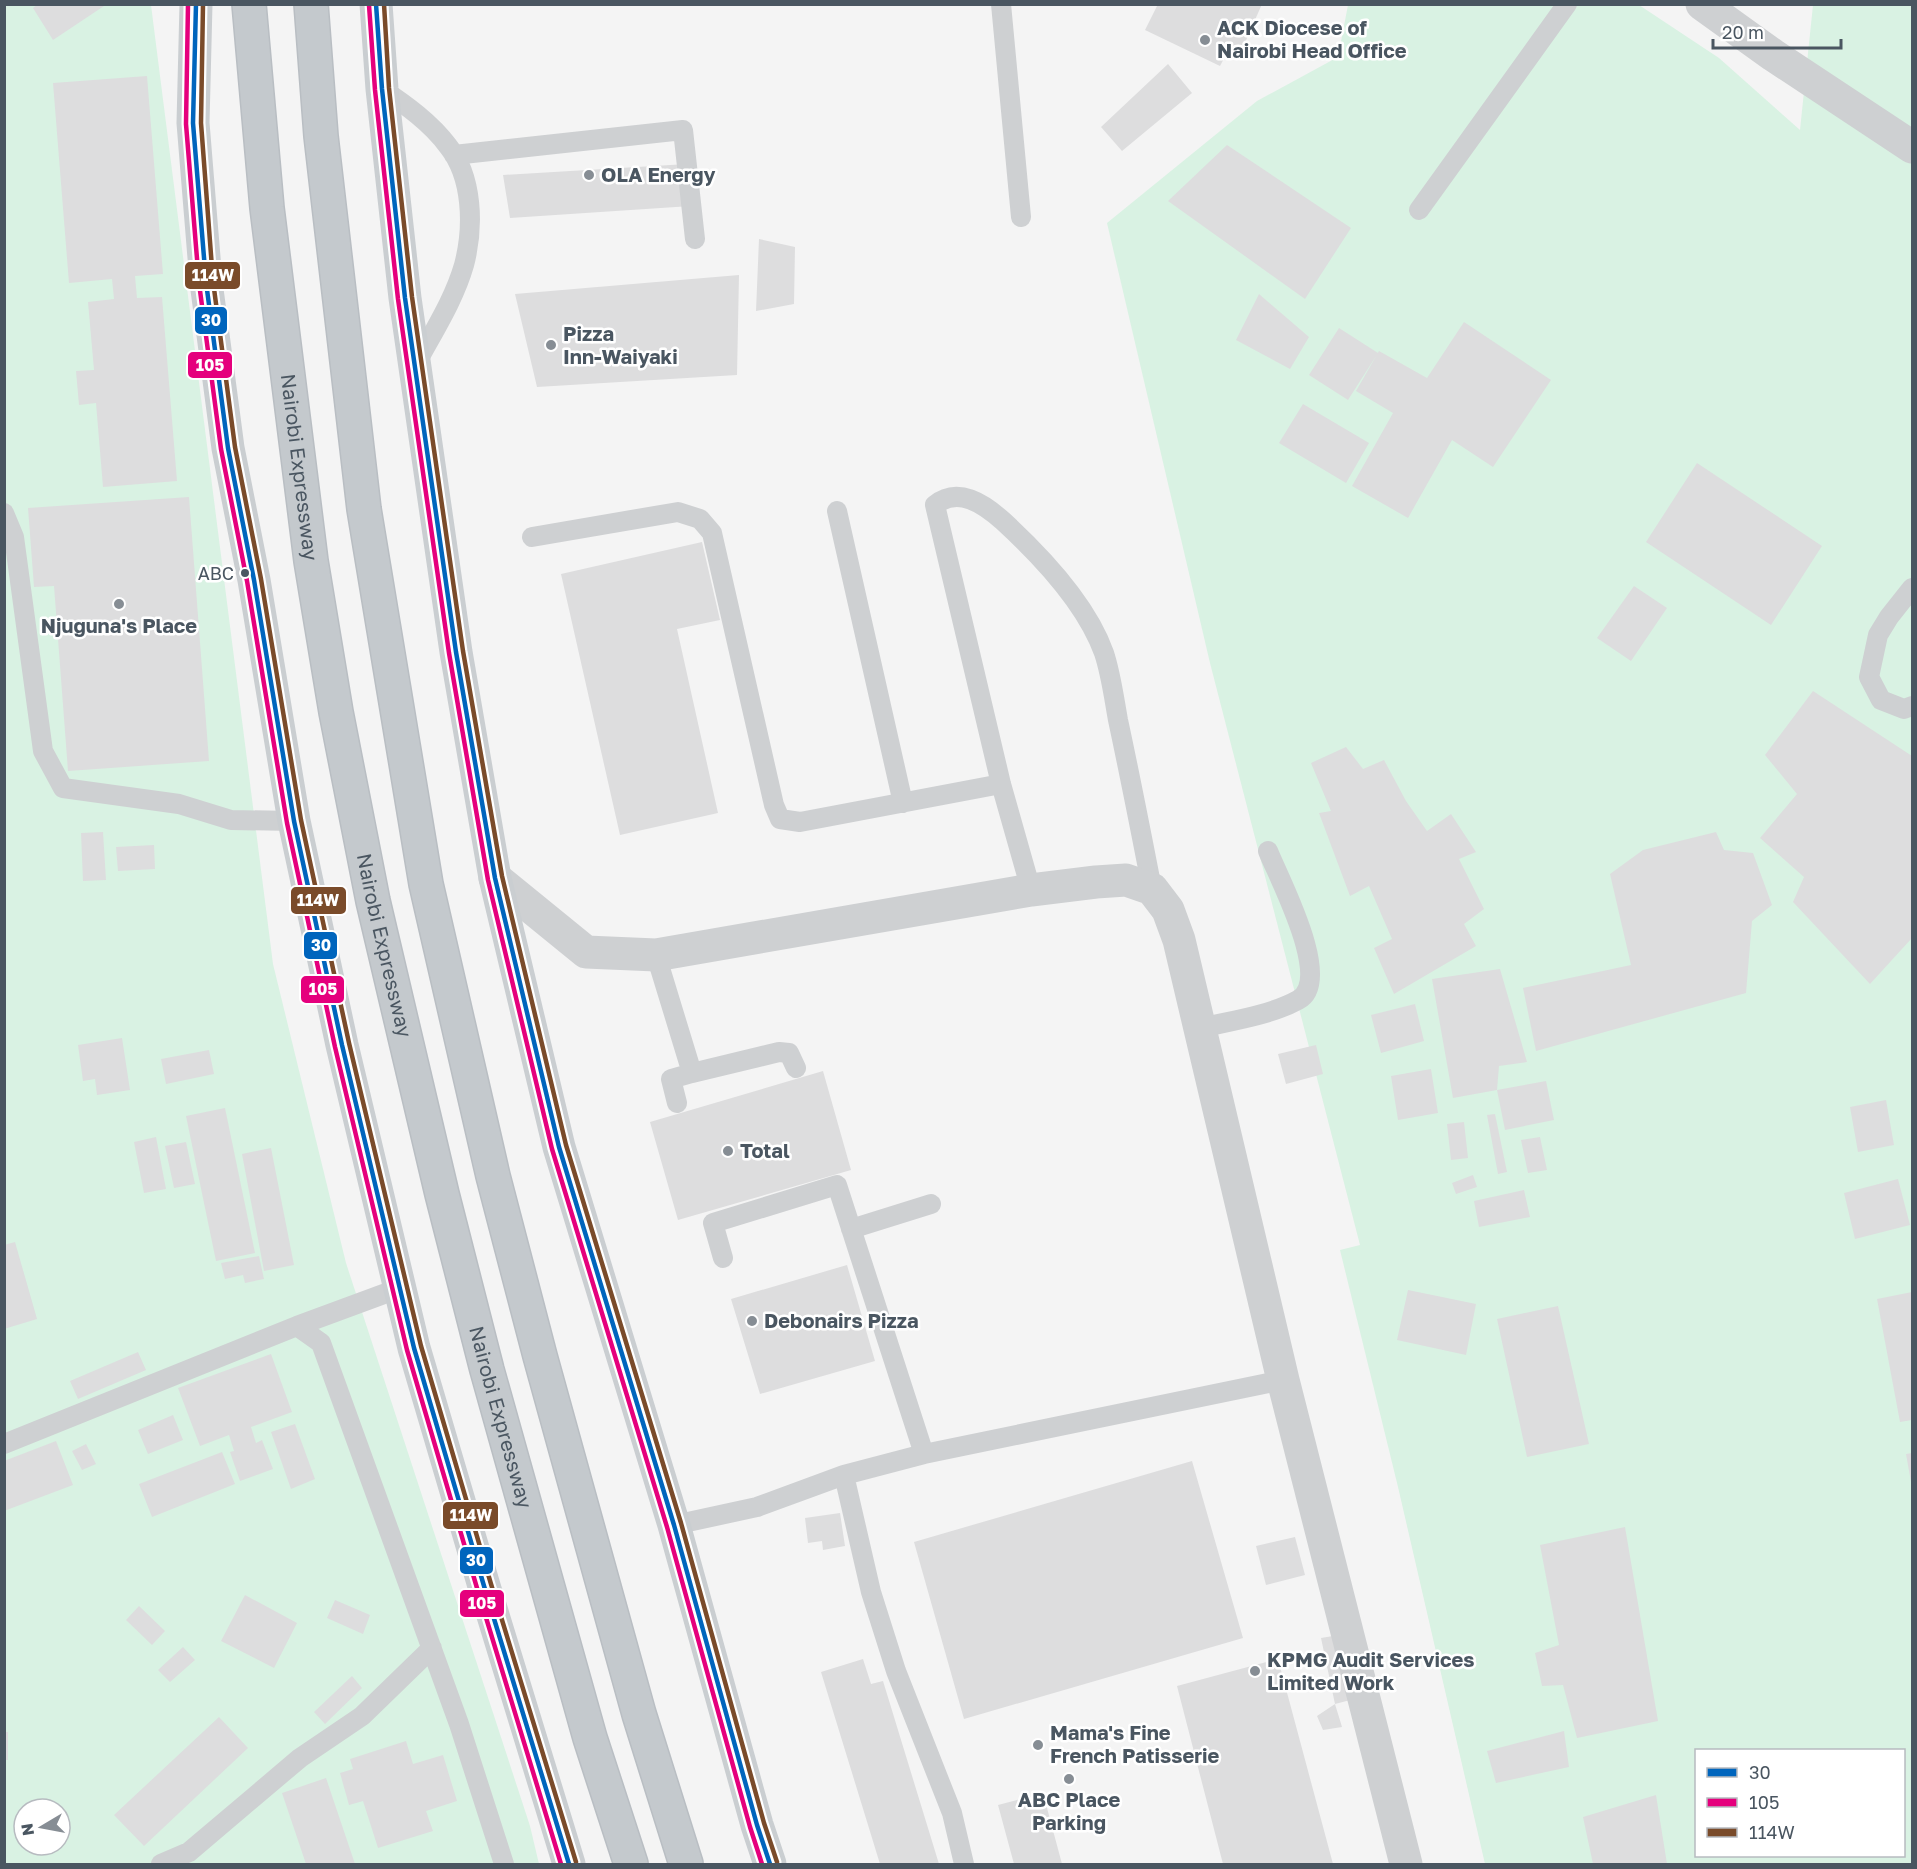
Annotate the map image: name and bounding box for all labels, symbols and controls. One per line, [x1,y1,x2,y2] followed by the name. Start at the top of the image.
[1713,12,1840,50] scale bar
[1217,15,1407,62] place label: ACK Diocese of Nairobi Head Office
[1722,21,1764,43] text: 20 m
[1198,33,1212,47] marker: ACK Diocese of Nairobi Head Office
[601,162,716,186] place label: OLA Energy
[582,168,596,182] marker: OLA Energy
[184,261,241,290] line badge: 114W
[192,265,234,285] text: 114W
[194,306,228,335] line badge: 30
[201,310,221,330] text: 30
[563,321,678,368] place label: Pizza Inn-Waiyaki
[544,338,558,352] marker: Pizza Inn-Waiyaki
[187,351,233,379] line badge: 105
[196,355,224,375] text: 105
[277,372,324,562] street label: Nairobi Expressway
[198,562,234,584] place label: ABC
[239,567,251,579] marker: ABC
[112,597,126,611] marker: Njuguna's Place
[41,613,197,637] place label: Njuguna's Place
[353,851,418,1040] street label: Nairobi Expressway
[290,886,347,915] line badge: 114W
[297,890,339,910] text: 114W
[303,931,338,960] line badge: 30
[311,935,331,955] text: 30
[300,975,345,1004] line badge: 105
[309,979,337,999] text: 105
[740,1138,790,1162] place label: Total
[721,1144,735,1158] marker: Total
[764,1308,919,1332] place label: Debonairs Pizza
[745,1314,759,1328] marker: Debonairs Pizza
[465,1323,538,1511] street label: Nairobi Expressway
[442,1501,499,1530] line badge: 114W
[450,1505,492,1525] text: 114W
[459,1546,494,1575] line badge: 30
[466,1550,486,1570] text: 30
[459,1589,505,1618] line badge: 105
[468,1593,496,1613] text: 105
[1267,1647,1474,1694] place label: KPMG Audit Services Limited Work
[1248,1664,1262,1678] marker: KPMG Audit Services Limited Work
[1050,1720,1220,1767] place label: Mama's Fine French Patisserie
[1031,1738,1045,1752] marker: Mama's Fine French Patisserie
[1695,1749,1905,1857] legend
[1749,1761,1771,1783] text: 30
[1062,1772,1076,1786] marker: ABC Place Parking
[1018,1787,1120,1834] place label: ABC Place Parking
[1749,1791,1779,1813] text: 105
[12,1797,72,1857] north arrow
[1749,1821,1795,1843] text: 114W
[16,1822,38,1837] text: N

